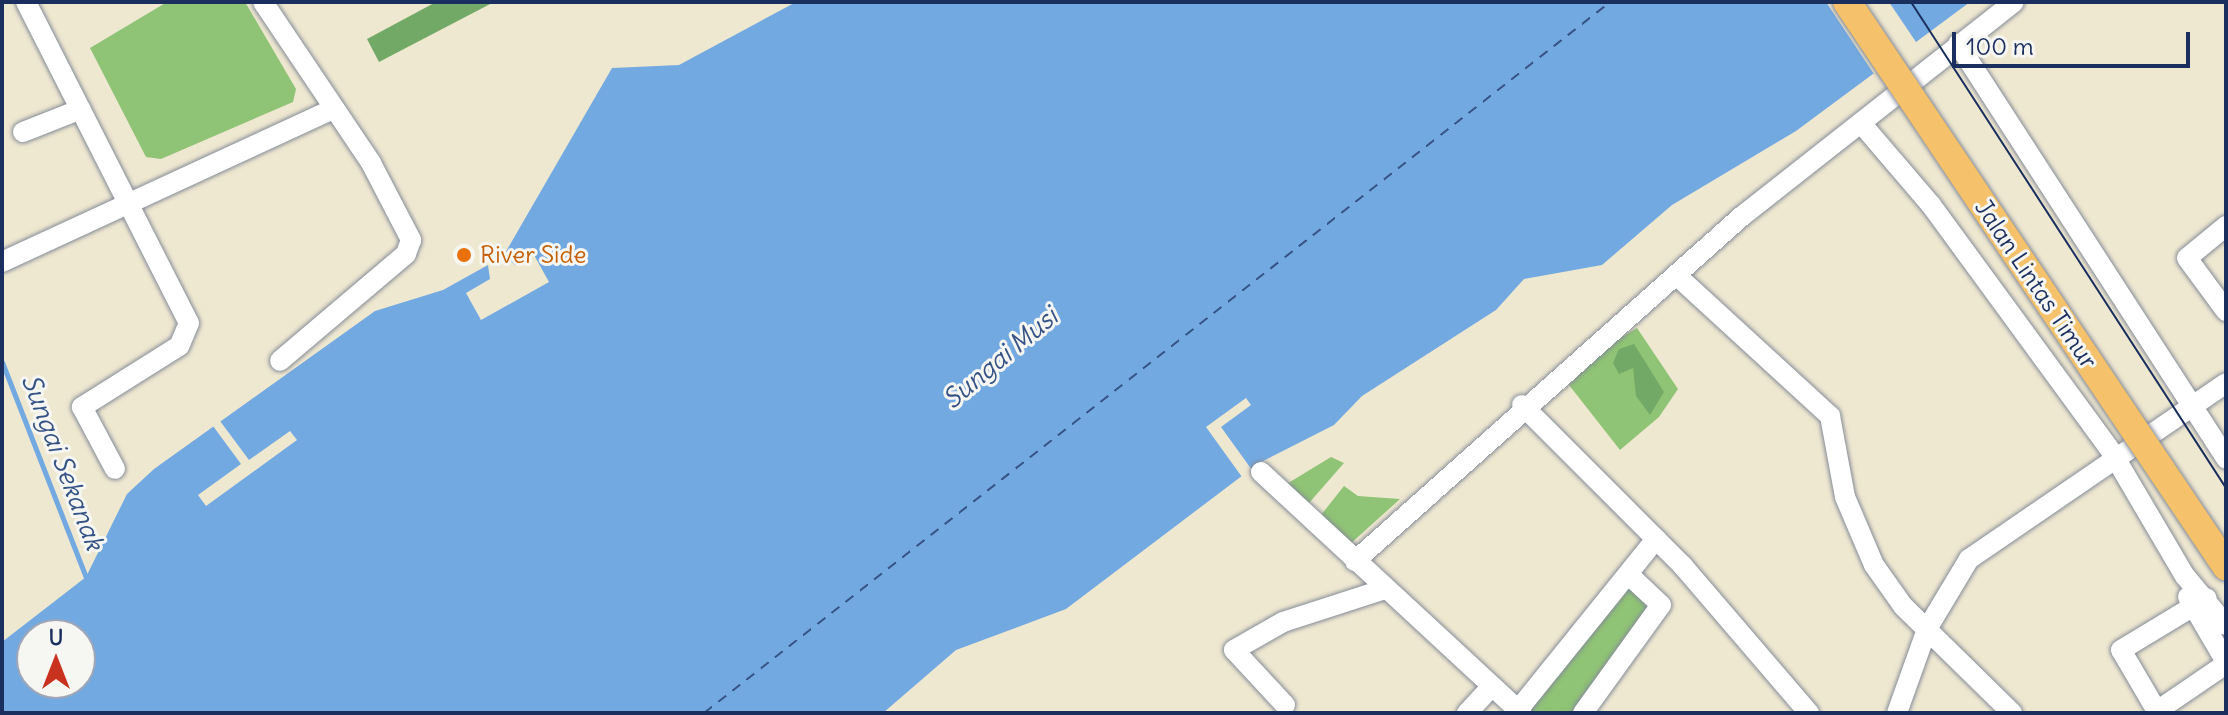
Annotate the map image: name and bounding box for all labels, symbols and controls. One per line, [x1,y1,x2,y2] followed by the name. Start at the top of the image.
[1956,16,2194,66] scale bar
[1966,31,2034,61] text: 100 m
[1969,194,2103,374] street label: Jalan Lintas Timur
[480,241,586,269] place label: River Side
[455,246,473,264] marker: River Side
[936,301,1064,415] water label: Sungai Musi
[15,370,111,554] water label: Sungai Sekanak
[16,619,96,699] north arrow
[48,623,64,651] text: U

